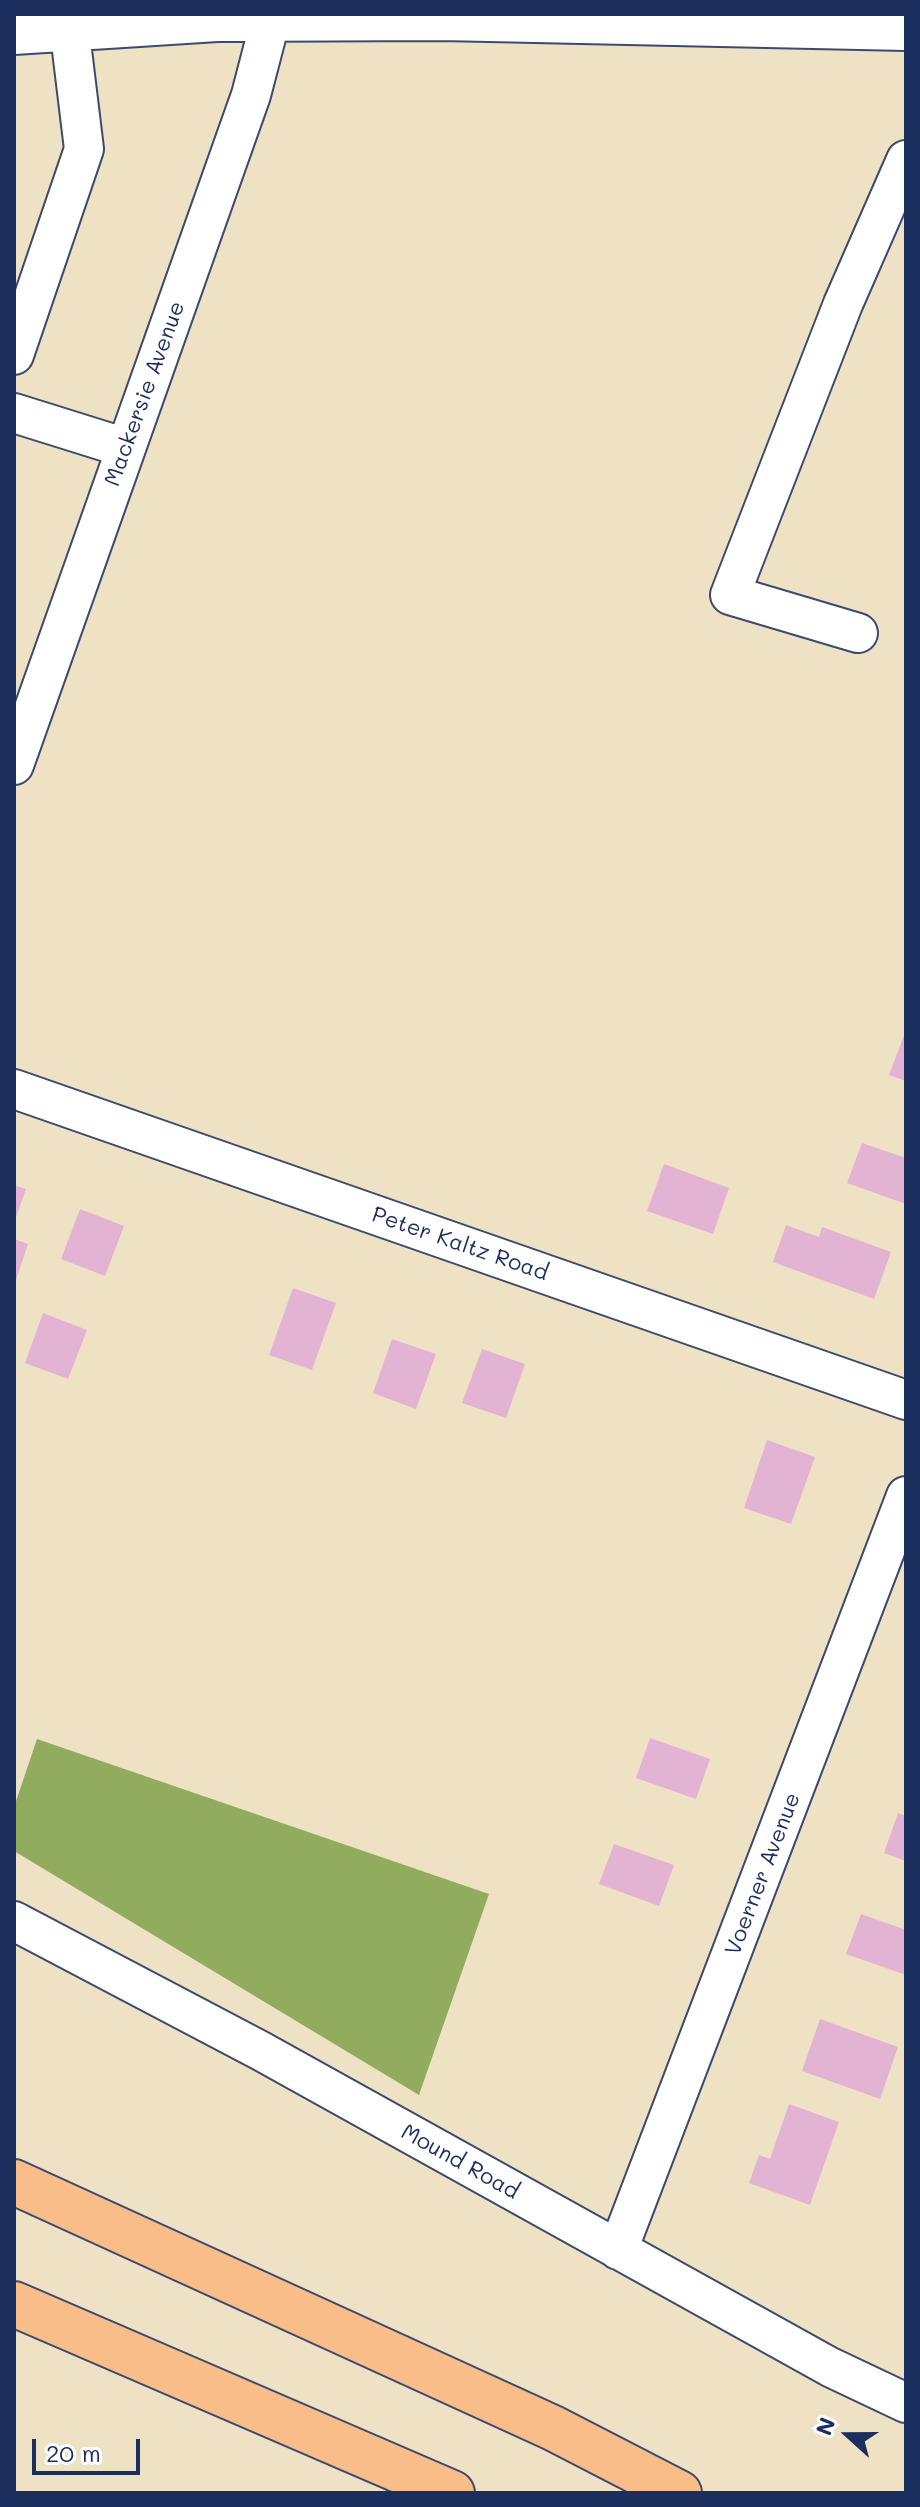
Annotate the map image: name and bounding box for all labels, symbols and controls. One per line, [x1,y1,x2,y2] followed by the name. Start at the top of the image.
[99,298,191,490] street label: Mackersie Avenue
[368,1201,552,1287] street label: Peter Kaltz Road
[720,1789,806,1959] street label: Voerner Avenue
[396,2119,524,2205] street label: Mound Road
[808,2395,888,2475] north arrow
[809,2413,842,2439] text: N
[36,2423,144,2473] scale bar
[46,2437,101,2468] text: 20 m

